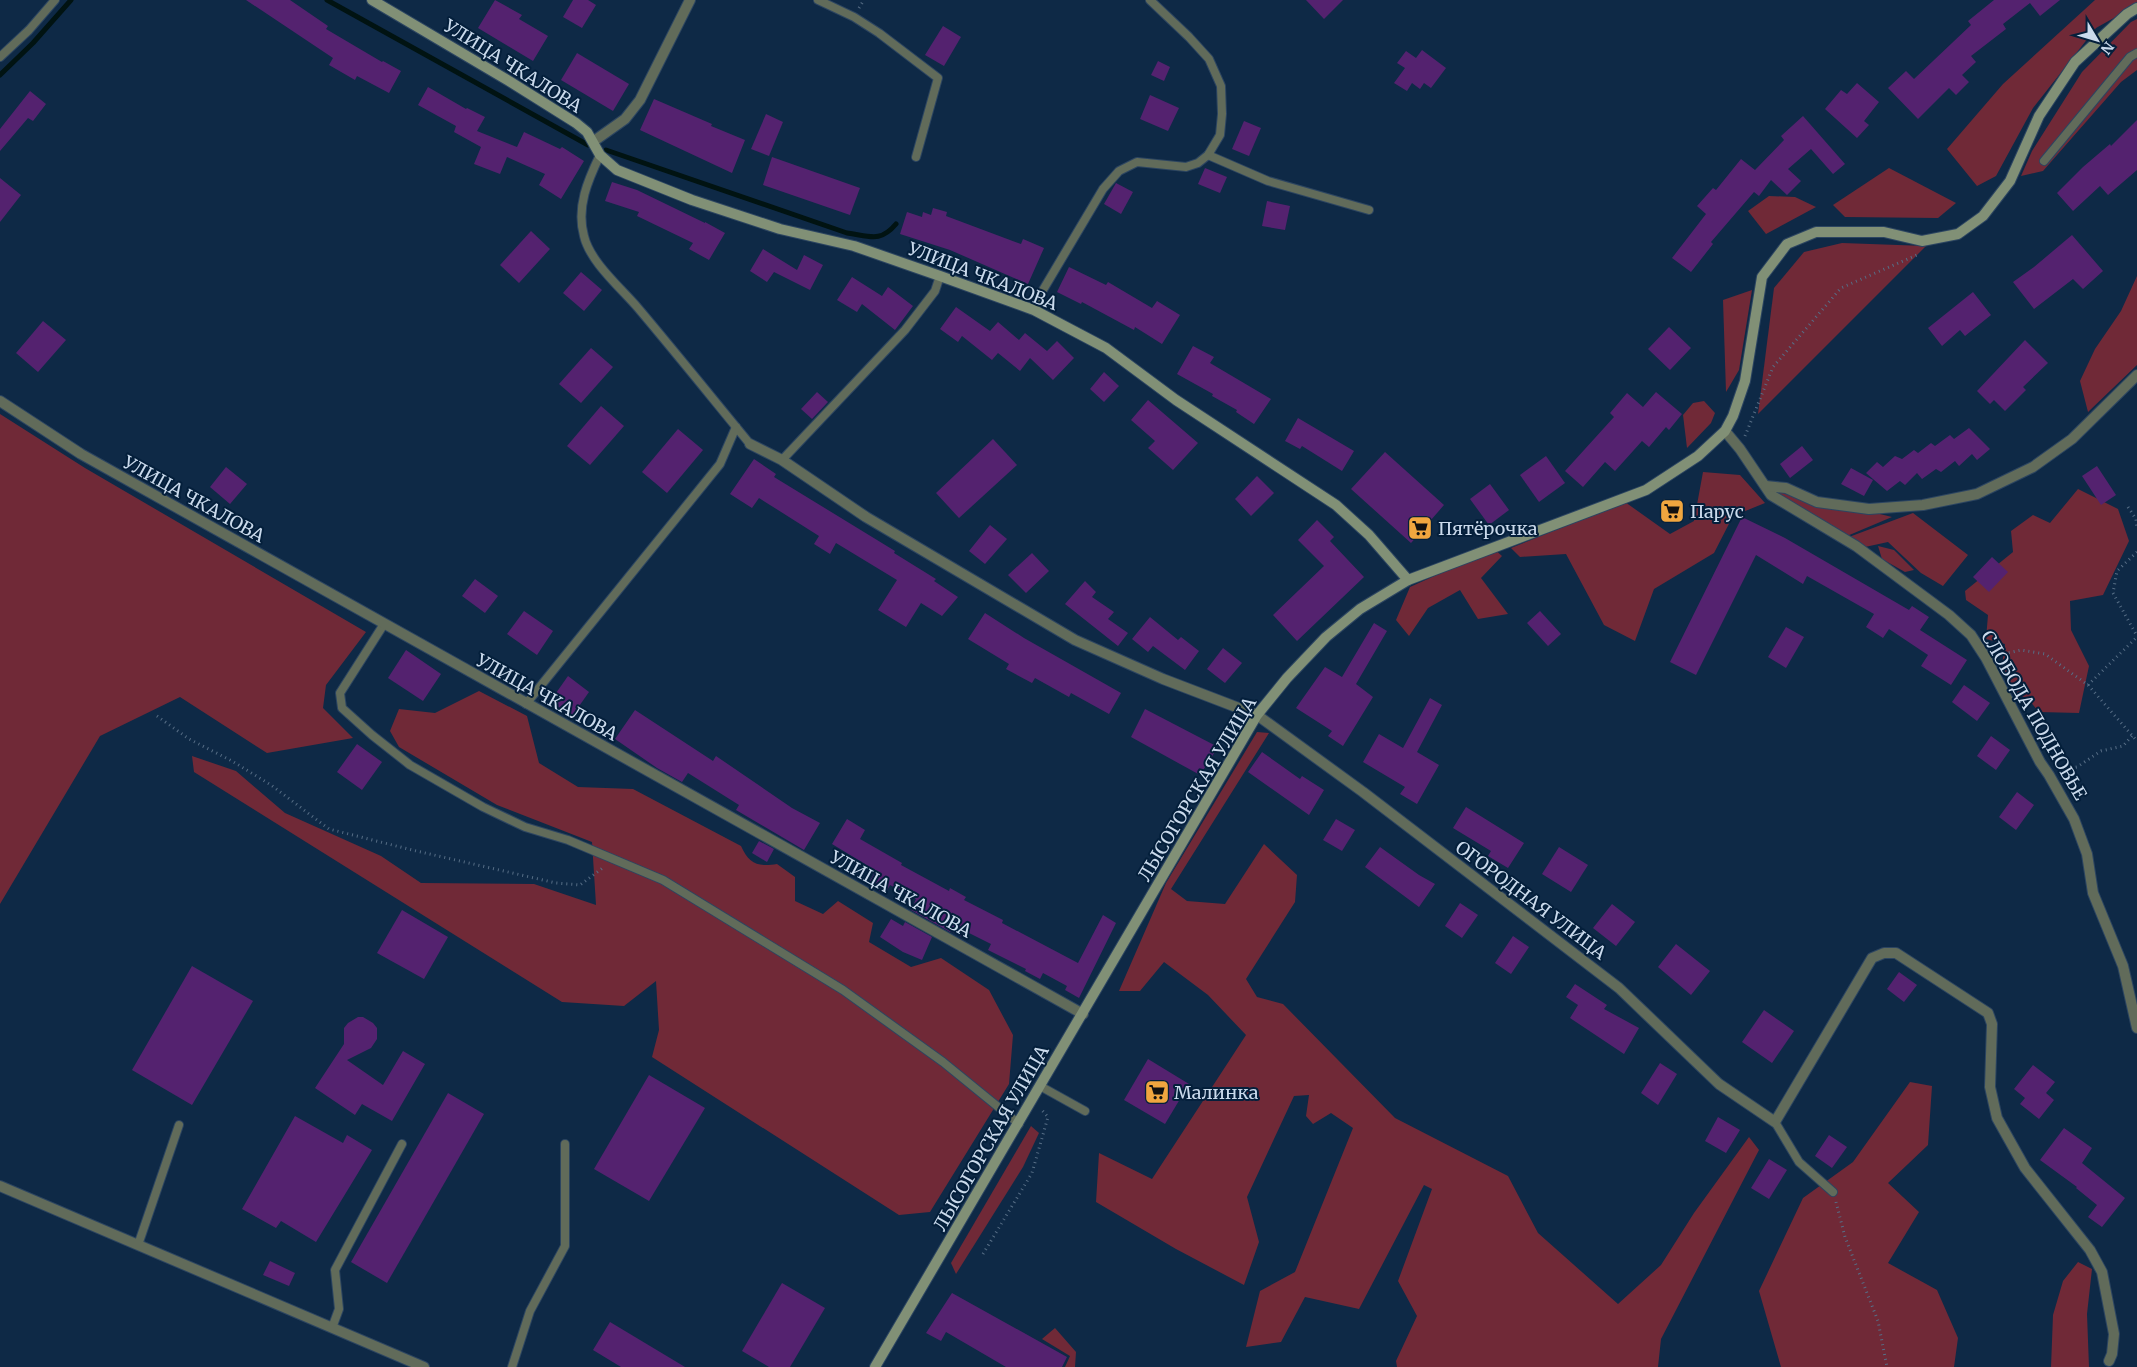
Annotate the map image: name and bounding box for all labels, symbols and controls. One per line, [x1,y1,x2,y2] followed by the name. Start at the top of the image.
[439,14,587,118] street label: УЛИЦА ЧКАЛОВА
[2072,15,2122,65] north arrow
[2097,38,2118,58] text: N
[904,236,1061,315] street label: УЛИЦА ЧКАЛОВА
[118,450,269,548] street label: УЛИЦА ЧКАЛОВА
[1659,498,1685,524] supermarket icon: Парус
[1690,500,1744,523] place label: Парус
[1407,515,1433,541] supermarket icon: Пятёрочка
[1438,517,1538,540] place label: Пятёрочка
[1976,626,2092,804] street label: СЛОБОДА ПОДНОВЬЕ
[471,648,622,746] street label: УЛИЦА ЧКАЛОВА
[1133,692,1261,885] street label: ЛЫСОГОРСКАЯ УЛИЦА
[1451,836,1611,964] street label: ОГОРОДНАЯ УЛИЦА
[825,845,976,943] street label: УЛИЦА ЧКАЛОВА
[928,1041,1054,1235] street label: ЛЫСОГОРСКАЯ УЛИЦА
[1144,1079,1170,1105] supermarket icon: Малинка
[1174,1081,1259,1104] place label: Малинка

